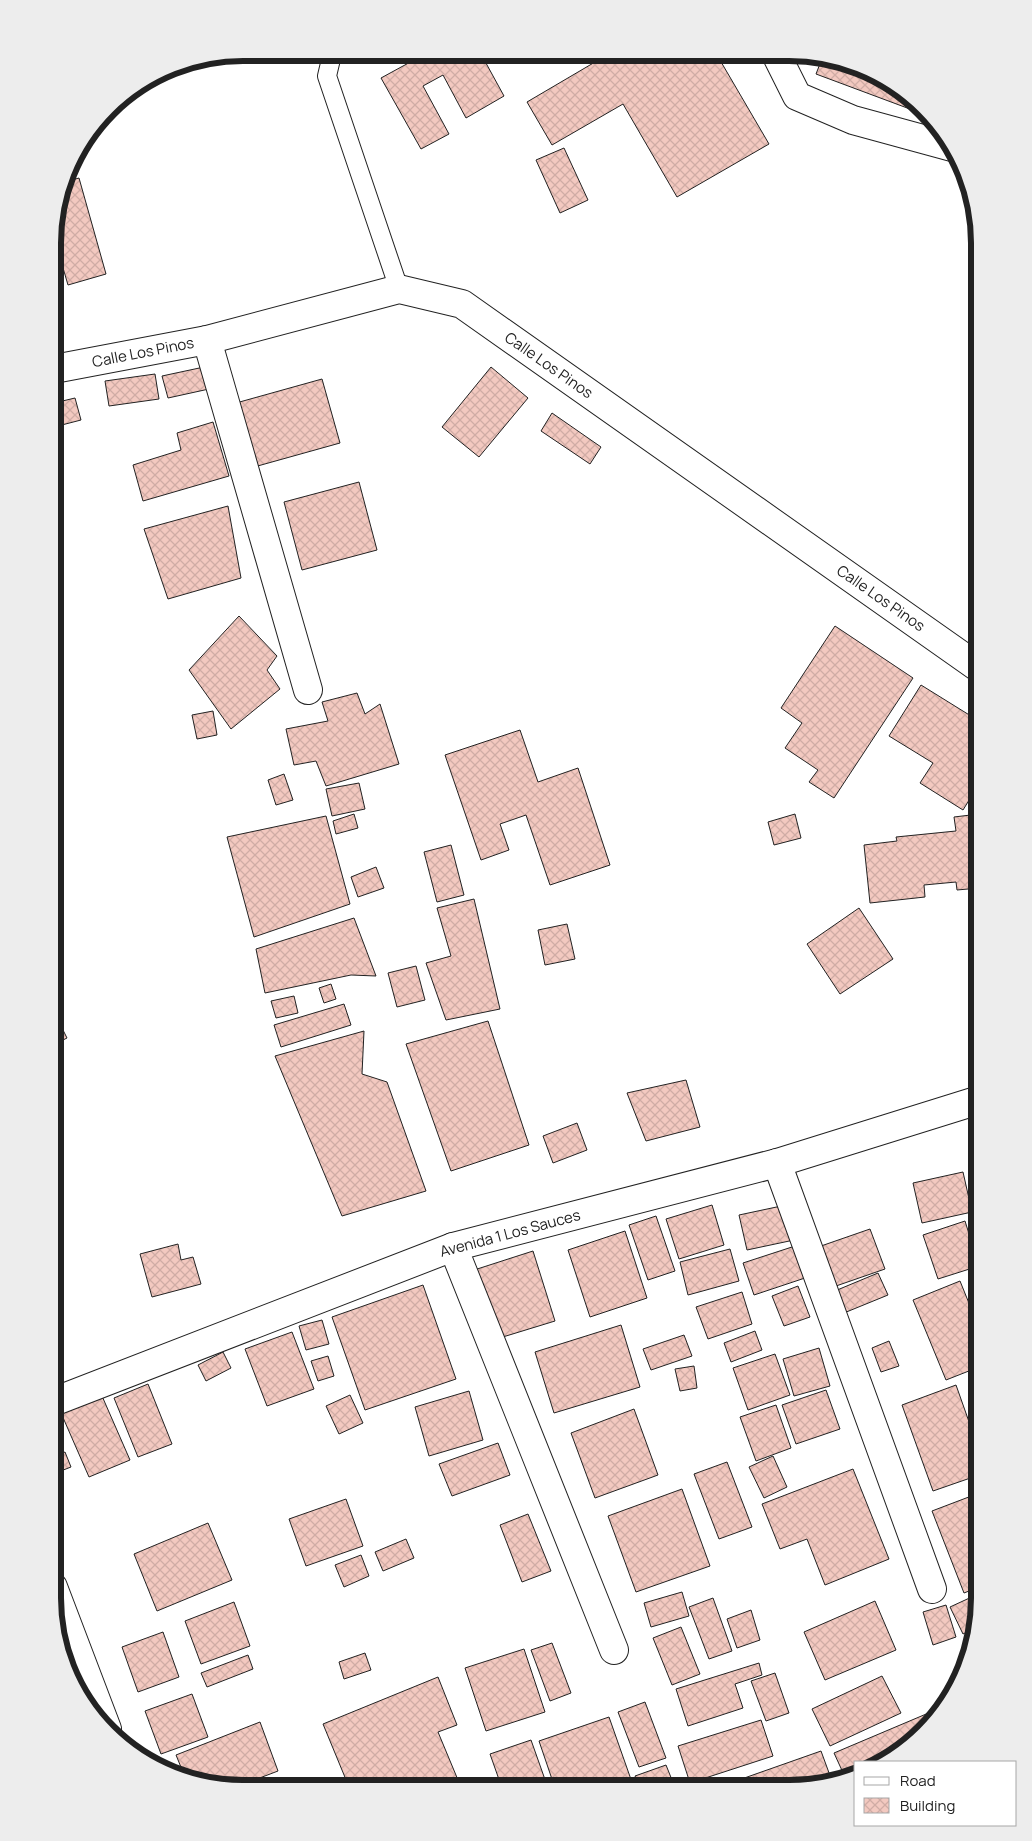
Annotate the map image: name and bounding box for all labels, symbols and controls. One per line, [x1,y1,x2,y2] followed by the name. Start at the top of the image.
[501,327,597,403] street label: Calle Los Pinos
[90,332,196,372] street label: Calle Los Pinos
[833,560,929,636] street label: Calle Los Pinos
[437,1204,583,1262] street label: Avenida 1 Los Sauces
[854,1761,1017,1826] legend
[900,1770,936,1791] text: Road
[900,1795,955,1816] text: Building

